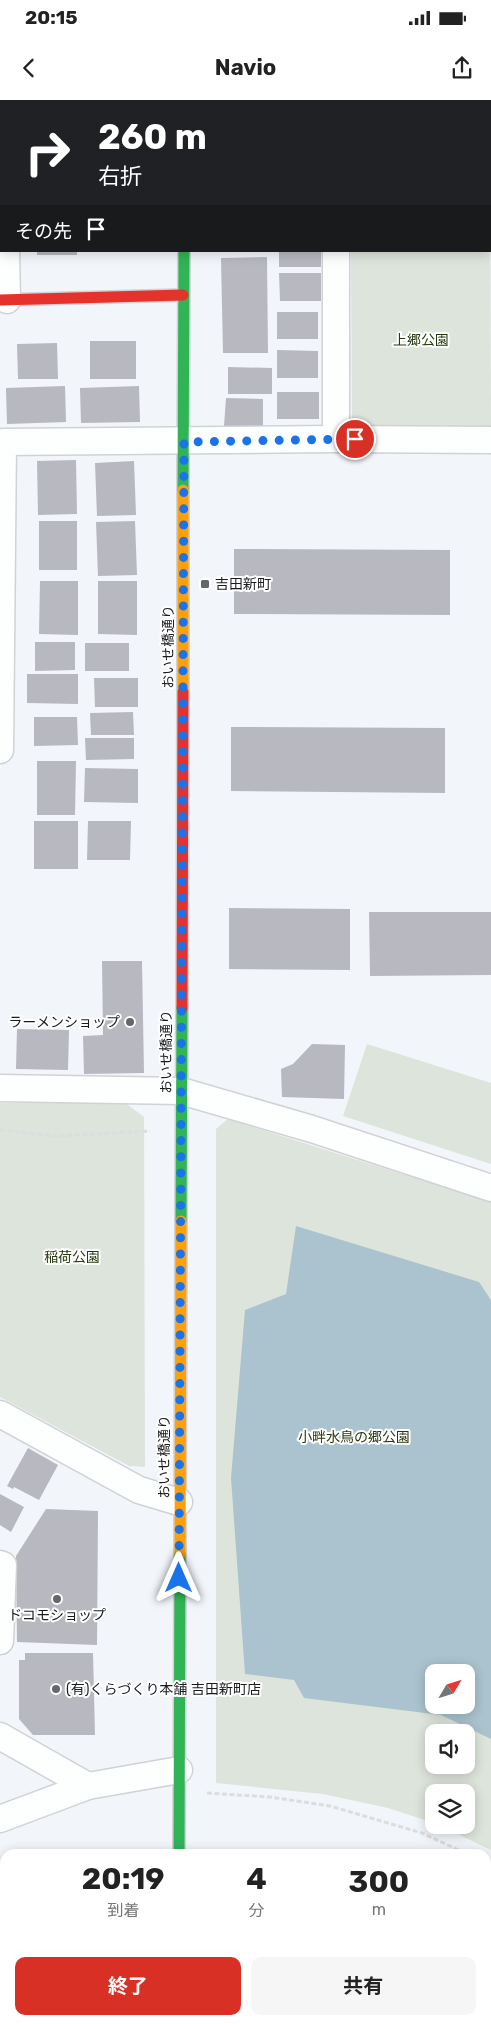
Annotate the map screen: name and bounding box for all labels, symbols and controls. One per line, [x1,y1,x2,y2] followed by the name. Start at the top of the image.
[25,6,78,29] text: 20:15
[15,54,43,82] icon: back
[215,54,276,81] text: Navio
[448,54,476,82] icon: share
[98,116,207,158] text: 260 m
[15,120,80,185] icon: right
[98,163,142,190] text: 右折
[82,215,110,243] icon: arrive
[15,220,72,243] text: その先
[393,332,449,349] park label: 上郷公園
[334,418,376,460] pin
[341,425,369,453] icon: arrive
[215,576,271,593] place label: 吉田新町
[199,578,211,590] marker: 吉田新町
[160,605,177,689] street label: おいせ橋通り
[158,1010,175,1094] street label: おいせ橋通り
[9,1014,120,1031] place label: ラーメンショップ
[124,1016,136,1028] marker: ラーメンショップ
[44,1249,100,1266] park label: 稲荷公園
[156,1415,173,1499] street label: おいせ橋通り
[298,1429,410,1446] park label: 小畔水鳥の郷公園
[152,1551,204,1603] position arrow
[51,1593,63,1605] marker: ドコモショップ
[8,1607,106,1624] place label: ドコモショップ
[425,1664,475,1714] north arrow
[425,1664,475,1834] map controls
[66,1681,261,1698] place label: (有)くらづくり本舗 吉田新町店
[50,1683,62,1695] marker: (有)くらづくり本舗 吉田新町店
[425,1724,475,1774] button: sound
[425,1784,475,1834] button: layers
[82,1861,165,1897] text: 20:19
[246,1861,267,1897] text: 4
[349,1864,409,1900] text: 300
[372,1900,386,1919] text: m
[107,1901,139,1920] text: 到着
[249,1901,265,1920] text: 分
[15,1957,241,2015] button: 終了
[251,1957,476,2015] button: 共有

